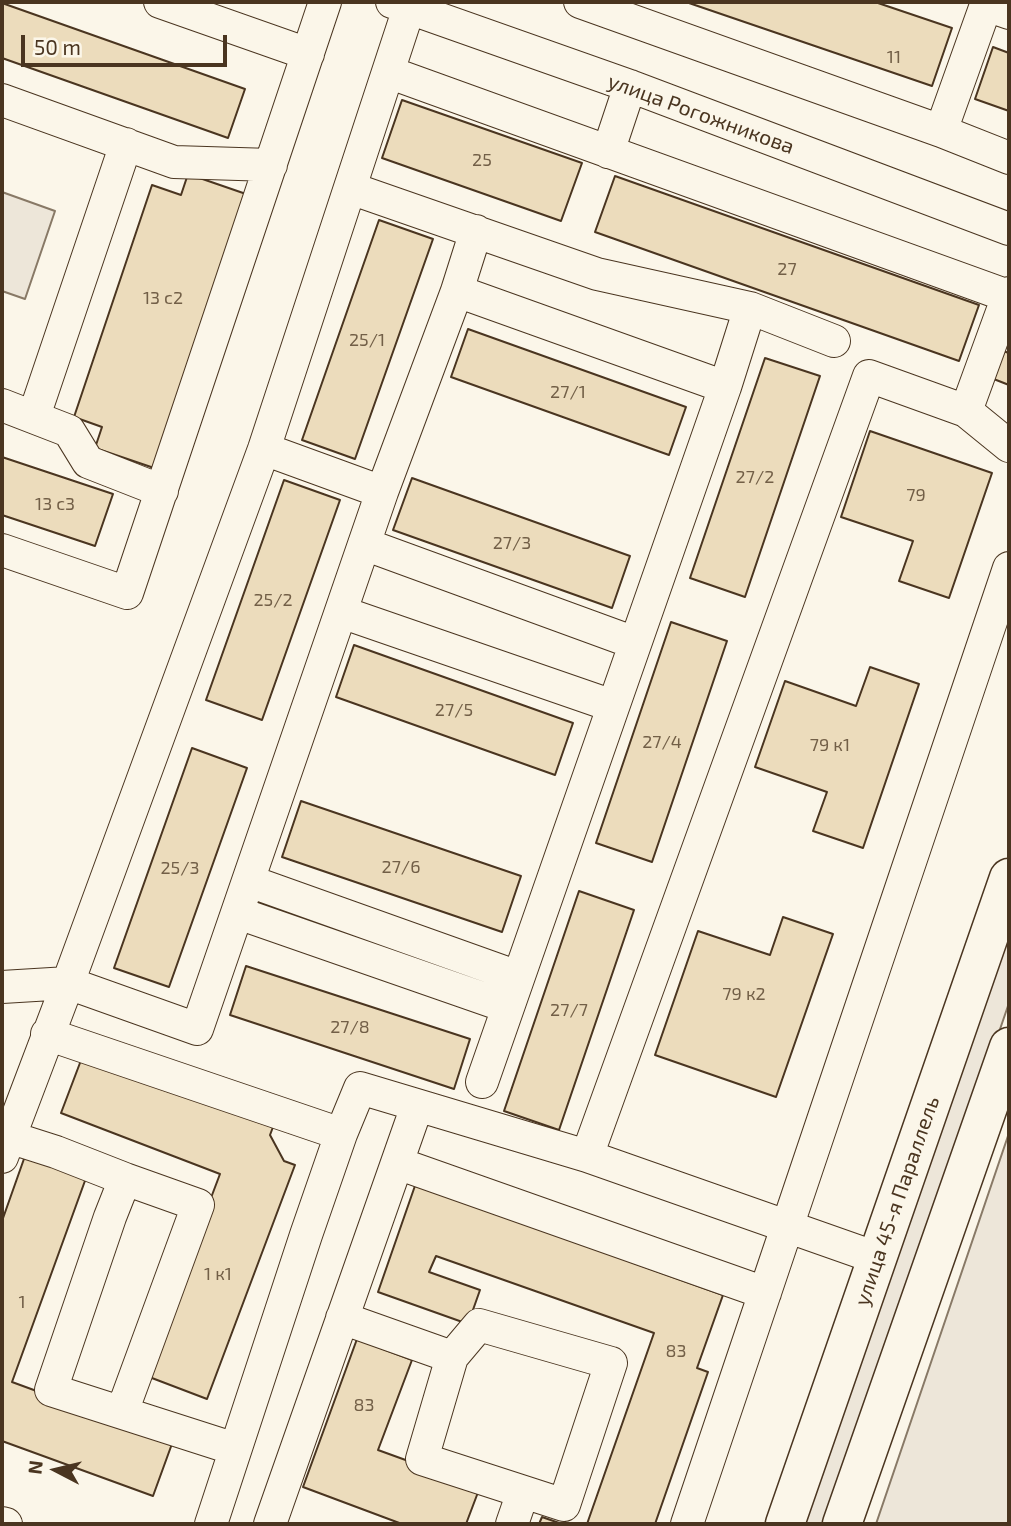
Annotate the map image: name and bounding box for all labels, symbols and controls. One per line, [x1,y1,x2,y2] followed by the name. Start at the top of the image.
[24,21,231,65] scale bar
[34,34,81,59] text: 50 m
[887,46,901,68] house number: 11
[604,69,798,159] street label: улица Рогожникова
[472,149,492,171] house number: 25
[777,258,797,280] house number: 27
[143,287,183,309] house number: 13 с2
[349,329,385,351] house number: 25/1
[550,381,586,403] house number: 27/1
[736,466,774,488] house number: 27/2
[906,484,926,506] house number: 79
[35,493,75,515] house number: 13 с3
[493,532,531,554] house number: 27/3
[253,589,293,611] house number: 25/2
[435,699,473,721] house number: 27/5
[642,731,682,753] house number: 27/4
[810,734,850,756] house number: 79 к1
[382,856,420,878] house number: 27/6
[160,857,200,879] house number: 25/3
[722,983,766,1005] house number: 79 к2
[550,999,588,1021] house number: 27/7
[330,1016,370,1038] house number: 27/8
[849,1093,945,1309] street label: улица 45-я Параллель
[204,1263,232,1285] house number: 1 к1
[18,1291,26,1313] house number: 1
[666,1340,686,1362] house number: 83
[354,1394,374,1416] house number: 83
[21,1435,91,1505] north arrow
[22,1459,47,1476] text: N

